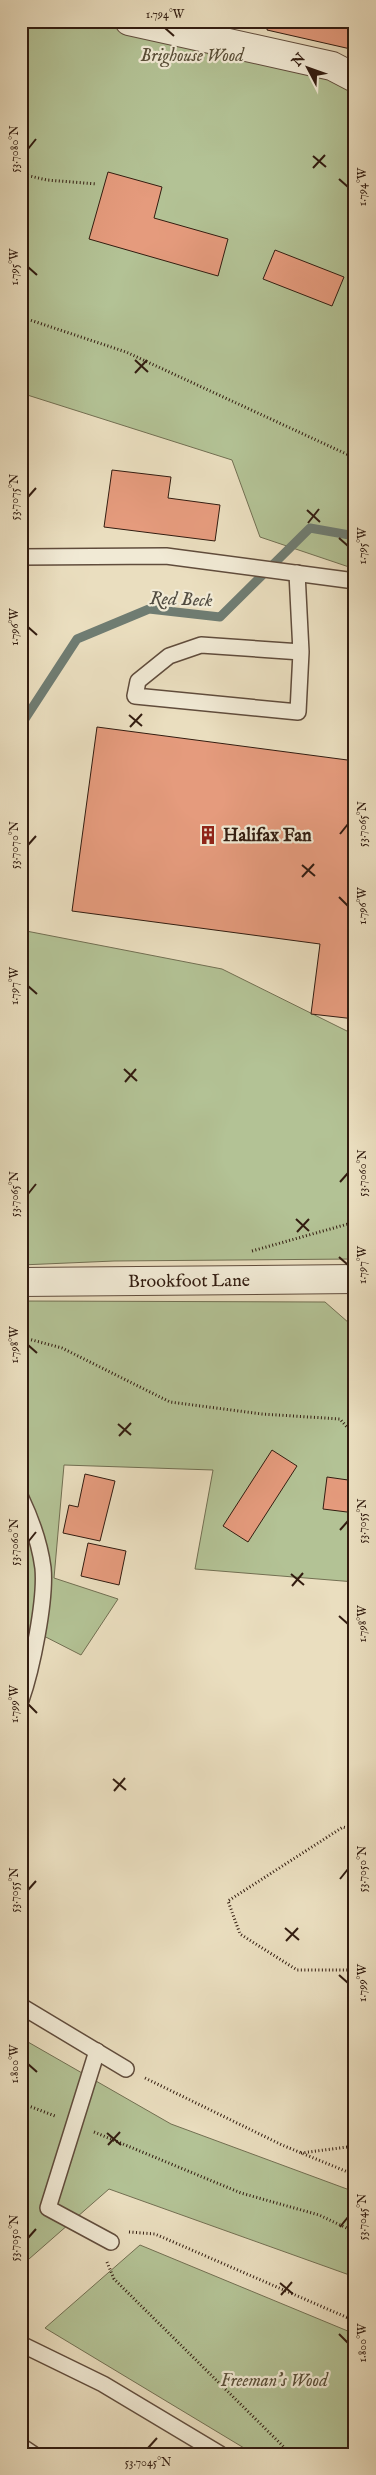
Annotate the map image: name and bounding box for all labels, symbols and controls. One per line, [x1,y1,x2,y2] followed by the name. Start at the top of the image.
[146,7,185,22] text: 1.794°W
[284,42,334,92] north arrow
[140,45,245,68] park label: Brighouse Wood
[288,50,310,71] text: N
[7,125,22,173] text: 53.7080°N
[355,167,370,206] text: 1.794°W
[7,248,22,285] text: 1.795°W
[7,473,22,520] text: 53.7075°N
[355,527,370,564] text: 1.795°W
[149,587,213,613] water label: Red Beck
[7,608,22,646] text: 1.796°W
[355,800,370,847] text: 53.7065°N
[7,820,22,869] text: 53.7070°N
[197,824,219,846] building icon: Halifax Fan
[223,825,312,848] place label: Halifax Fan
[355,887,370,925] text: 1.796°W
[7,966,22,1005] text: 1.797°W
[355,1149,370,1197] text: 53.7060°N
[7,1170,22,1217] text: 53.7065°N
[355,1245,370,1284] text: 1.797°W
[128,1270,250,1294] street label: Brookfoot Lane
[7,1326,22,1364] text: 1.798°W
[355,1498,370,1544] text: 53.7055°N
[7,1518,22,1566] text: 53.7060°N
[355,1605,370,1643] text: 1.798°W
[7,1685,22,1723] text: 1.799°W
[355,1845,370,1892] text: 53.7050°N
[7,1867,22,1913] text: 53.7055°N
[355,1964,370,2002] text: 1.799°W
[7,2044,22,2083] text: 1.800°W
[355,2193,370,2240] text: 53.7045°N
[7,2214,22,2261] text: 53.7050°N
[355,2323,370,2362] text: 1.800°W
[220,2370,329,2393] park label: Freeman's Wood
[125,2455,172,2470] text: 53.7045°N

